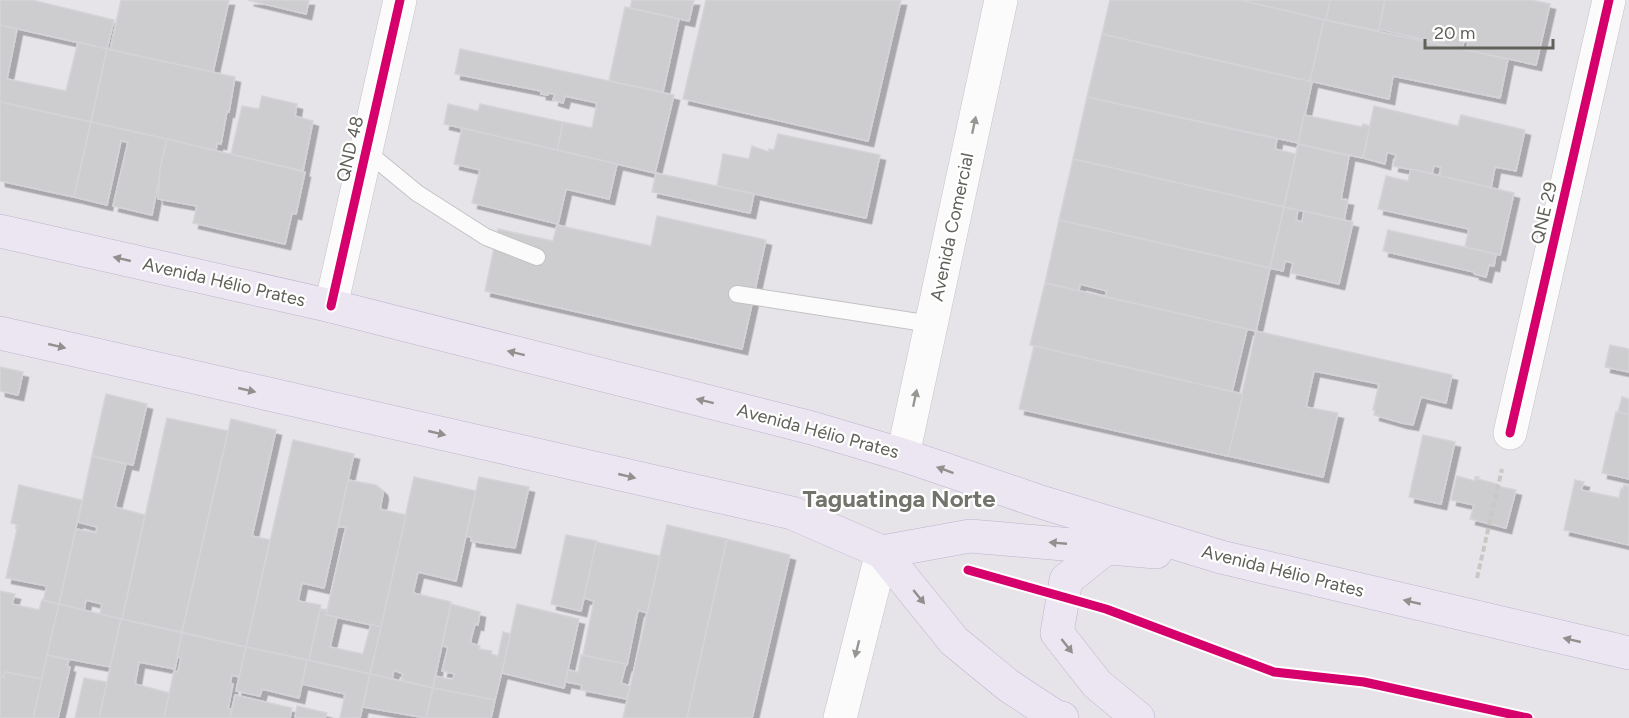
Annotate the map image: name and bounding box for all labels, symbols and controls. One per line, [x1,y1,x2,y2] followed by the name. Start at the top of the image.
[1425,12,1552,50] scale bar
[1434,22,1475,44] text: 20 m
[332,114,368,184] street label: QND 48
[970,116,980,134] one-way arrow
[926,151,978,303] street label: Avenida Comercial
[1526,180,1562,246] street label: QNE 29
[113,253,131,263] one-way arrow
[140,253,308,311] street label: Avenida Hélio Prates
[48,342,67,351] one-way arrow
[507,347,525,357] one-way arrow
[238,385,256,395] one-way arrow
[911,388,921,407] one-way arrow
[696,395,714,405] one-way arrow
[735,399,901,463] street label: Avenida Hélio Prates
[428,429,446,439] one-way arrow
[936,464,954,474] one-way arrow
[618,472,637,481] one-way arrow
[803,484,995,513] district label: Taguatinga Norte
[1048,539,1067,548] one-way arrow
[1200,540,1366,602] street label: Avenida Hélio Prates
[913,589,926,605] one-way arrow
[1402,596,1421,606] one-way arrow
[1562,635,1581,644] one-way arrow
[1061,639,1073,654] one-way arrow
[852,640,862,658] one-way arrow

